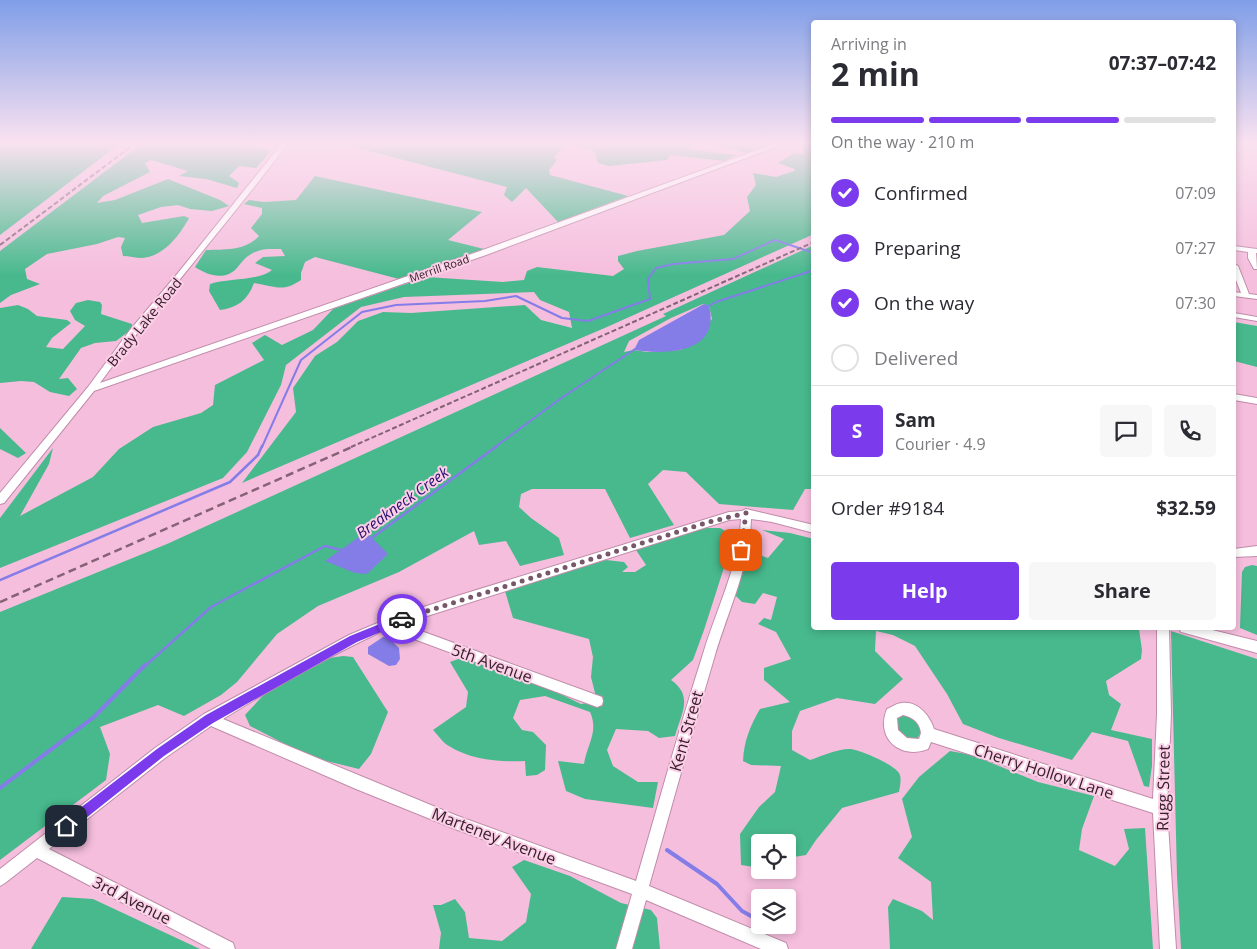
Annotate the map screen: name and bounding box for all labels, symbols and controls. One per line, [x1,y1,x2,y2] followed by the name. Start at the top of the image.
[831,33,907,55] text: Arriving in
[1109,50,1216,76] text: 07:37–07:42
[831,52,920,95] text: 2 min
[831,131,974,153] text: On the way · 210 m
[831,179,859,207] icon: check
[874,180,968,206] text: Confirmed
[1175,182,1216,204] text: 07:09
[831,234,859,262] icon: check
[874,235,961,261] text: Preparing
[1175,237,1216,259] text: 07:27
[407,251,471,285] street label: Merrill Road
[102,274,186,370] street label: Brady Lake Road
[831,289,859,317] icon: check
[874,290,974,316] text: On the way
[1175,292,1216,314] text: 07:30
[874,345,958,371] text: Delivered
[1100,405,1152,457] button: chat
[1164,405,1216,457] button: phone
[895,407,936,433] text: Sam
[852,418,862,444] text: S
[895,433,986,455] text: Courier · 4.9
[352,461,453,542] water label: Breakneck Creek
[831,495,944,521] text: Order #9184
[1156,495,1216,521] text: $32.59
[720,529,762,571] pin
[727,536,755,564] icon: bag
[831,562,1019,620] button: Help
[1029,562,1216,620] button: Share
[377,594,427,644] courier
[388,605,416,633] icon: car
[449,638,535,688] street label: 5th Avenue
[664,688,708,774] street label: Kent Street
[971,738,1117,804] street label: Cherry Hollow Lane
[1151,745,1175,831] street label: Rugg Street
[429,802,559,870] street label: Marteney Avenue
[45,805,87,847] pin
[52,812,80,840] icon: home
[751,834,796,934] map controls
[751,834,796,879] button: locate
[89,871,175,929] street label: 3rd Avenue
[751,889,796,934] button: layers

